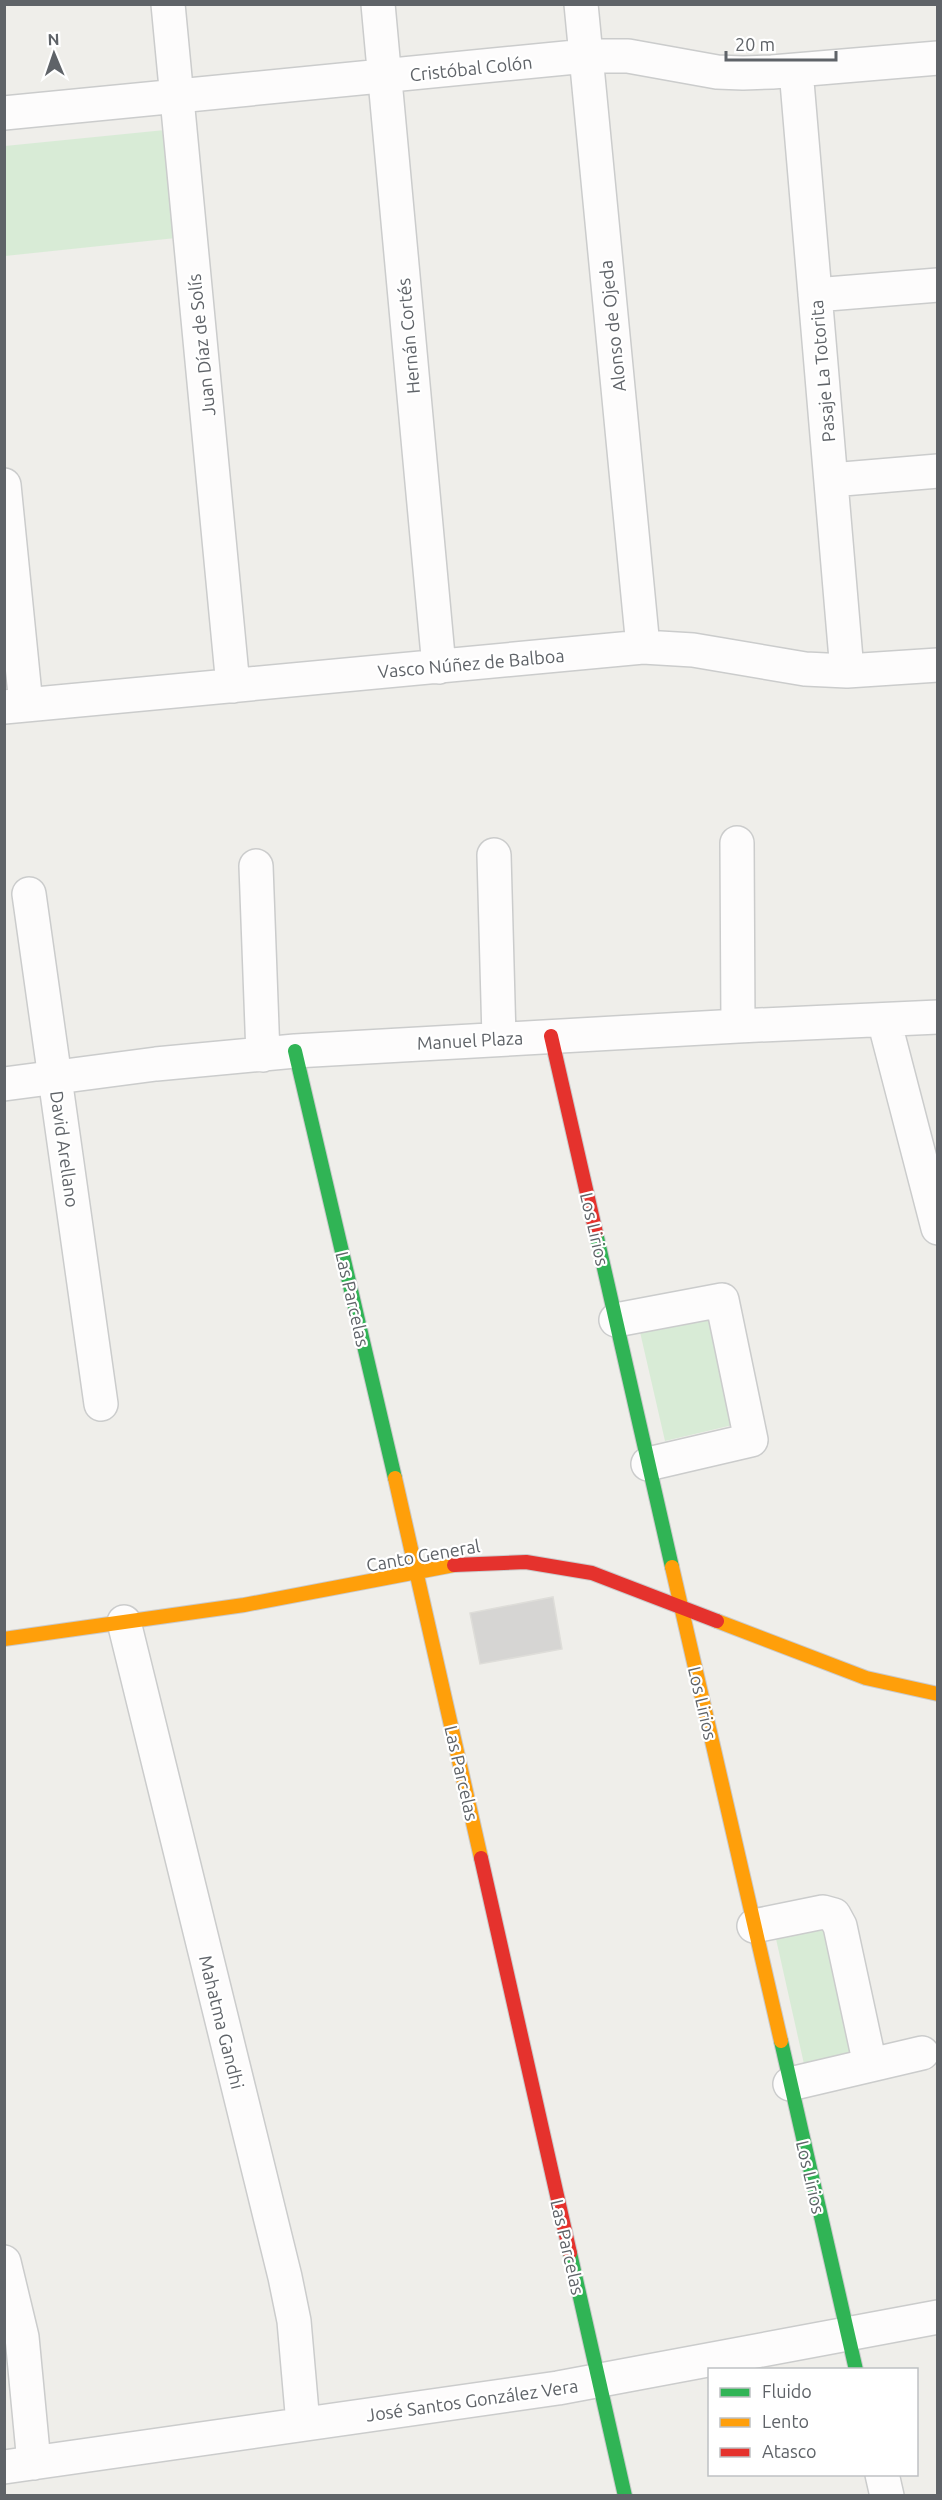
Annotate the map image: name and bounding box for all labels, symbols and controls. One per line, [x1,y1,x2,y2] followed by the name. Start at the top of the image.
[24,24,84,84] north arrow
[726,24,836,62] scale bar
[47,30,60,48] text: N
[735,34,775,54] text: 20 m
[409,52,533,84] street label: Cristóbal Colón
[595,259,629,393] street label: Alonso de Ojeda
[184,273,218,417] street label: Juan Díaz de Solís
[393,277,423,395] street label: Hernán Cortés
[806,299,838,443] street label: Pasaje La Totorita
[377,645,565,681] street label: Vasco Núñez de Balboa
[416,1027,524,1053] street label: Manuel Plaza
[47,1089,83,1209] street label: David Arellano
[577,1190,613,1268] street label: Los Lirios
[332,1249,374,1349] street label: Las Parcelas
[365,1535,482,1575] street label: Canto General
[685,1664,721,1742] street label: Los Lirios
[441,1723,483,1823] street label: Las Parcelas
[196,1953,248,2091] street label: Mahatma Gandhi
[793,2138,829,2216] street label: Los Lirios
[547,2197,589,2297] street label: Las Parcelas
[708,2368,918,2476] legend
[365,2375,579,2425] street label: José Santos González Vera
[762,2381,812,2401] text: Fluido
[762,2411,809,2431] text: Lento
[762,2441,817,2461] text: Atasco

